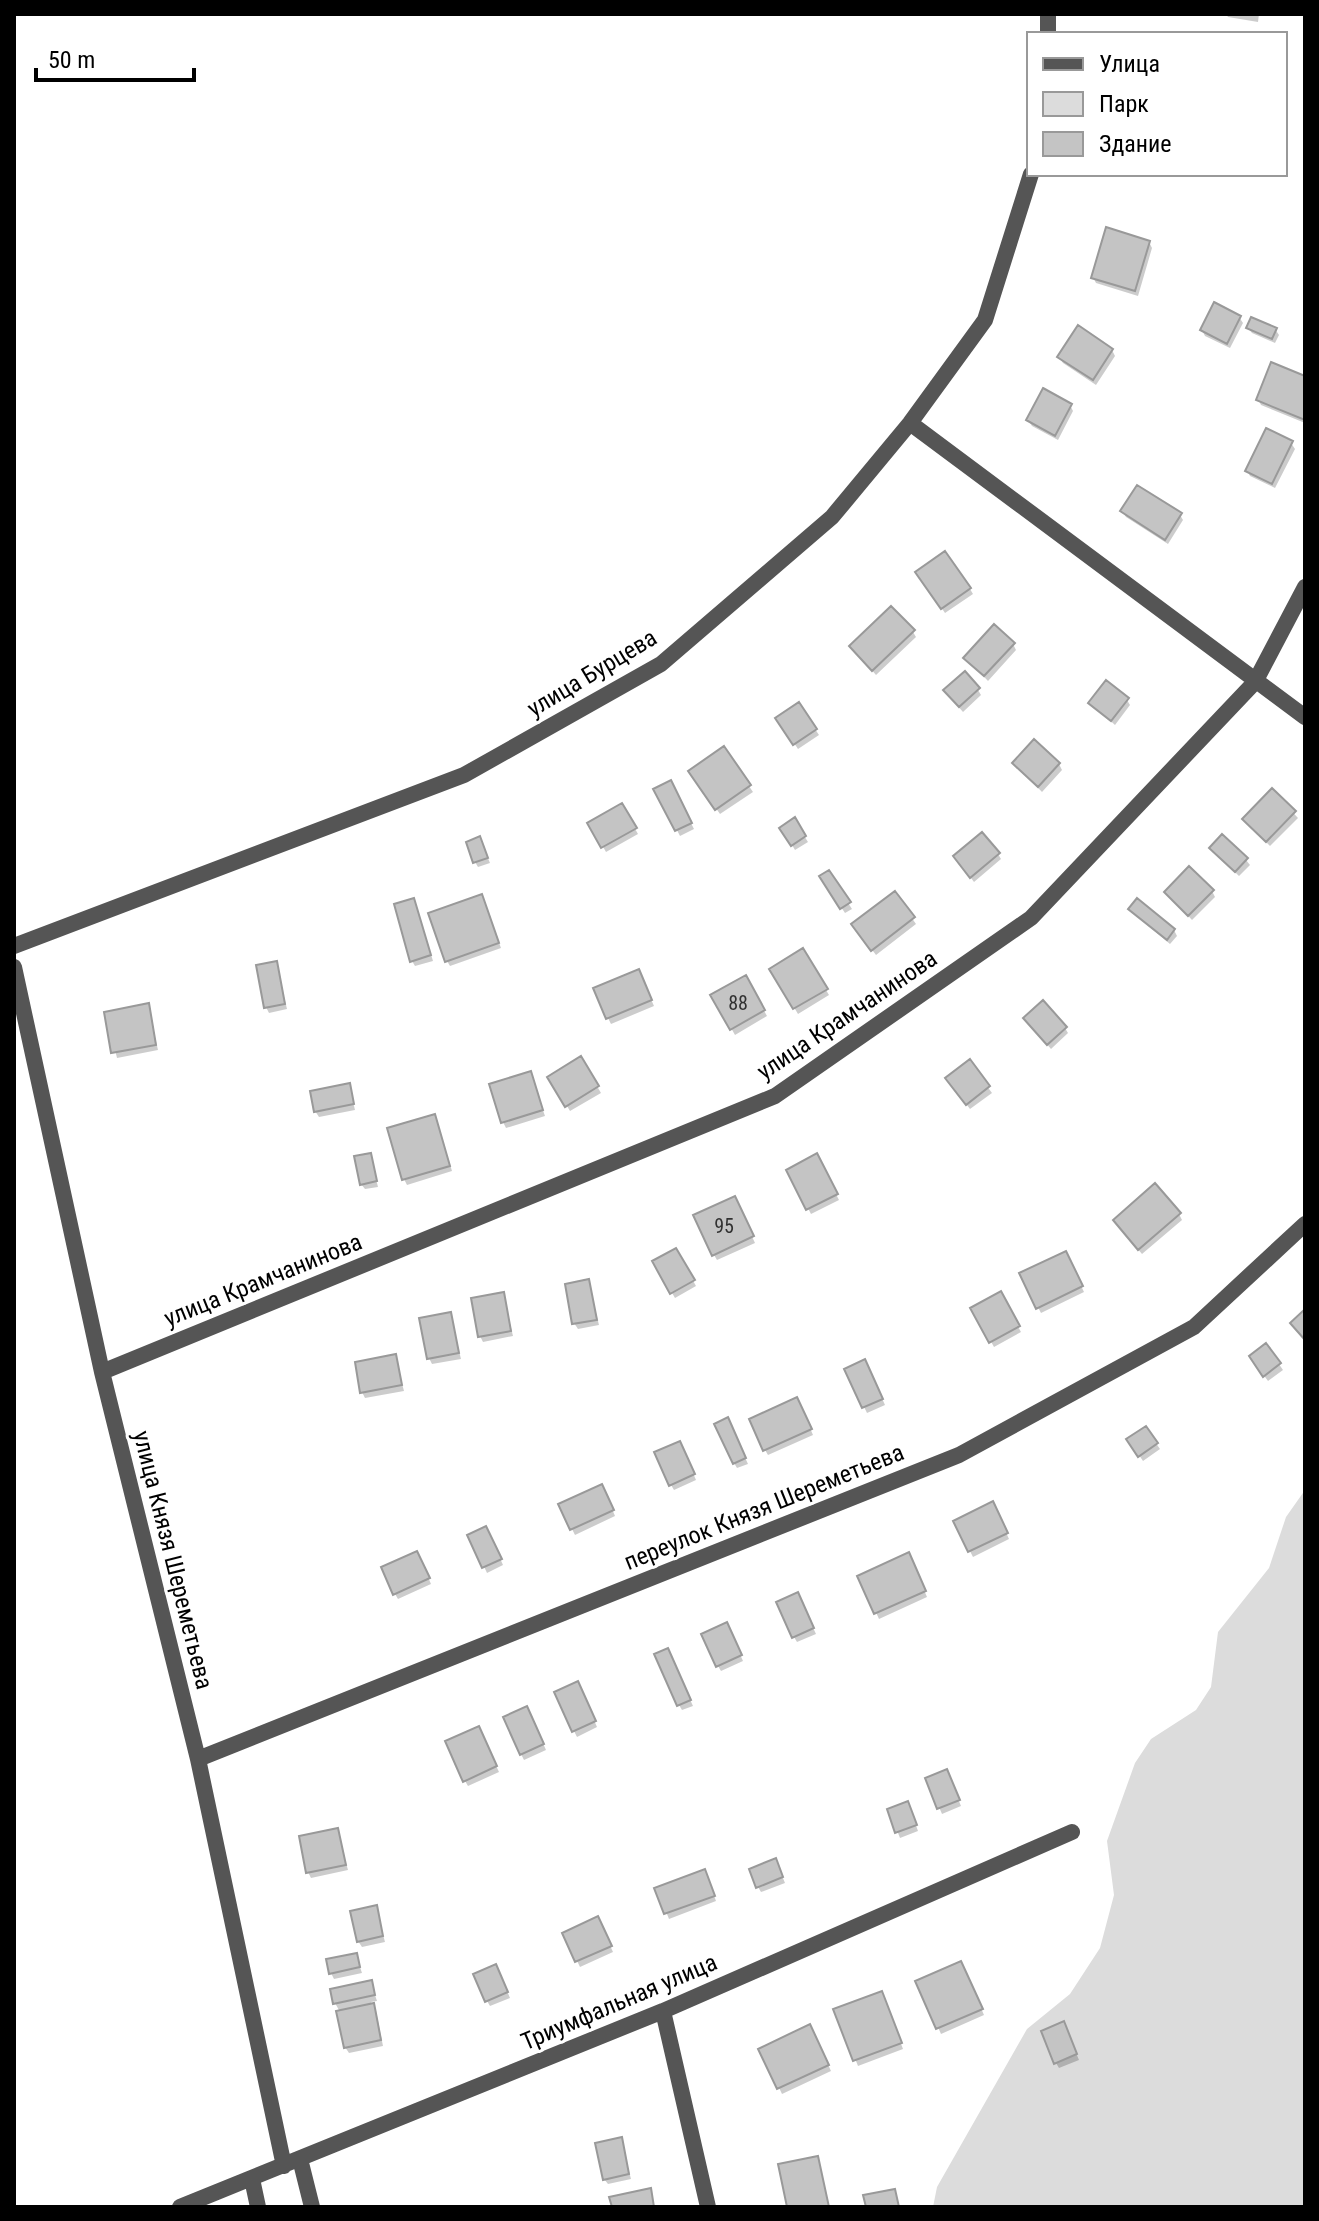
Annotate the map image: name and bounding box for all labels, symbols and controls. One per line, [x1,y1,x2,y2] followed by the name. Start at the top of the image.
[36,32,194,82] scale bar
[1027,32,1287,176] legend
[48,46,95,74] text: 50 m
[1099,50,1160,78] text: Улица
[1099,90,1149,118] text: Парк
[1099,130,1171,158] text: Здание
[522,623,662,723] street label: улица Бурцева
[752,944,942,1086] street label: улица Крамчанинова
[728,991,748,1015] house number: 88
[714,1214,734,1238] house number: 95
[160,1228,366,1332] street label: улица Крамчанинова
[127,1428,219,1692] street label: улица Князя Шереметьева
[620,1438,908,1576] street label: переулок Князя Шереметьева
[517,1948,721,2056] street label: Триумфальная улица

